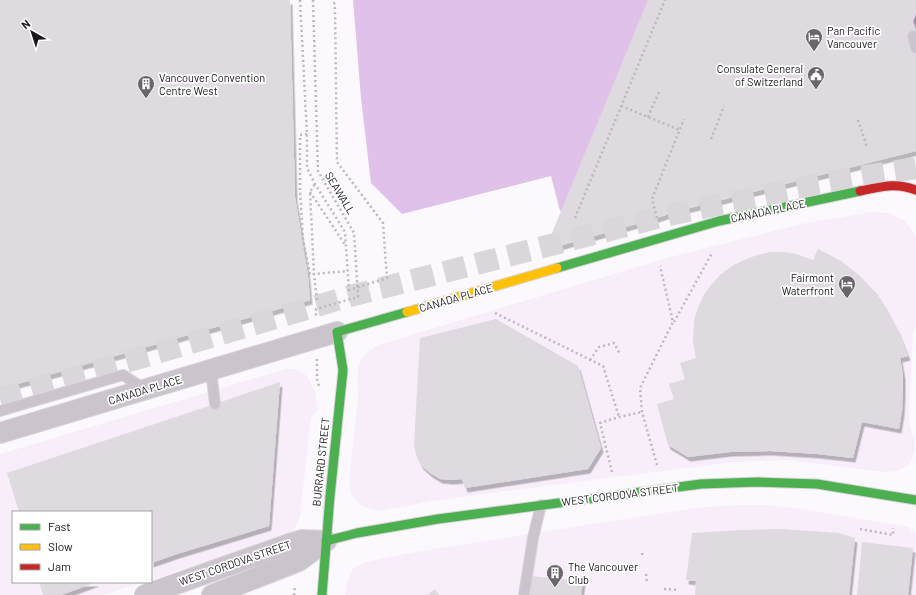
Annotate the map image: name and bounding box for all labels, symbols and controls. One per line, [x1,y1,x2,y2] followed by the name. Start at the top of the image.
[12,12,52,52] north arrow
[18,16,32,31] text: N
[827,24,881,50] place label: Pan Pacific Vancouver
[804,27,824,52] hotel icon: Pan Pacific Vancouver
[717,62,803,88] place label: Consulate General of Switzerland
[806,65,826,90] public building icon: Consulate General of Switzerland
[159,71,265,97] place label: Vancouver Convention Centre West
[136,74,156,99] building icon: Vancouver Convention Centre West
[323,169,358,216] street label: SEAWALL
[729,196,807,225] street label: CANADA PLACE
[782,271,834,297] place label: Fairmont Waterfront
[837,274,857,299] hotel icon: Fairmont Waterfront
[418,281,494,314] street label: CANADA PLACE
[107,372,183,407] street label: CANADA PLACE
[309,417,332,507] street label: BURRARD STREET
[561,481,679,508] street label: WEST CORDOVA STREET
[12,511,152,583] legend
[48,519,71,533] text: Fast
[177,537,293,588] street label: WEST CORDOVA STREET
[48,539,73,553] text: Slow
[48,559,71,573] text: Jam
[568,560,638,586] place label: The Vancouver Club
[545,563,565,588] building icon: The Vancouver Club

